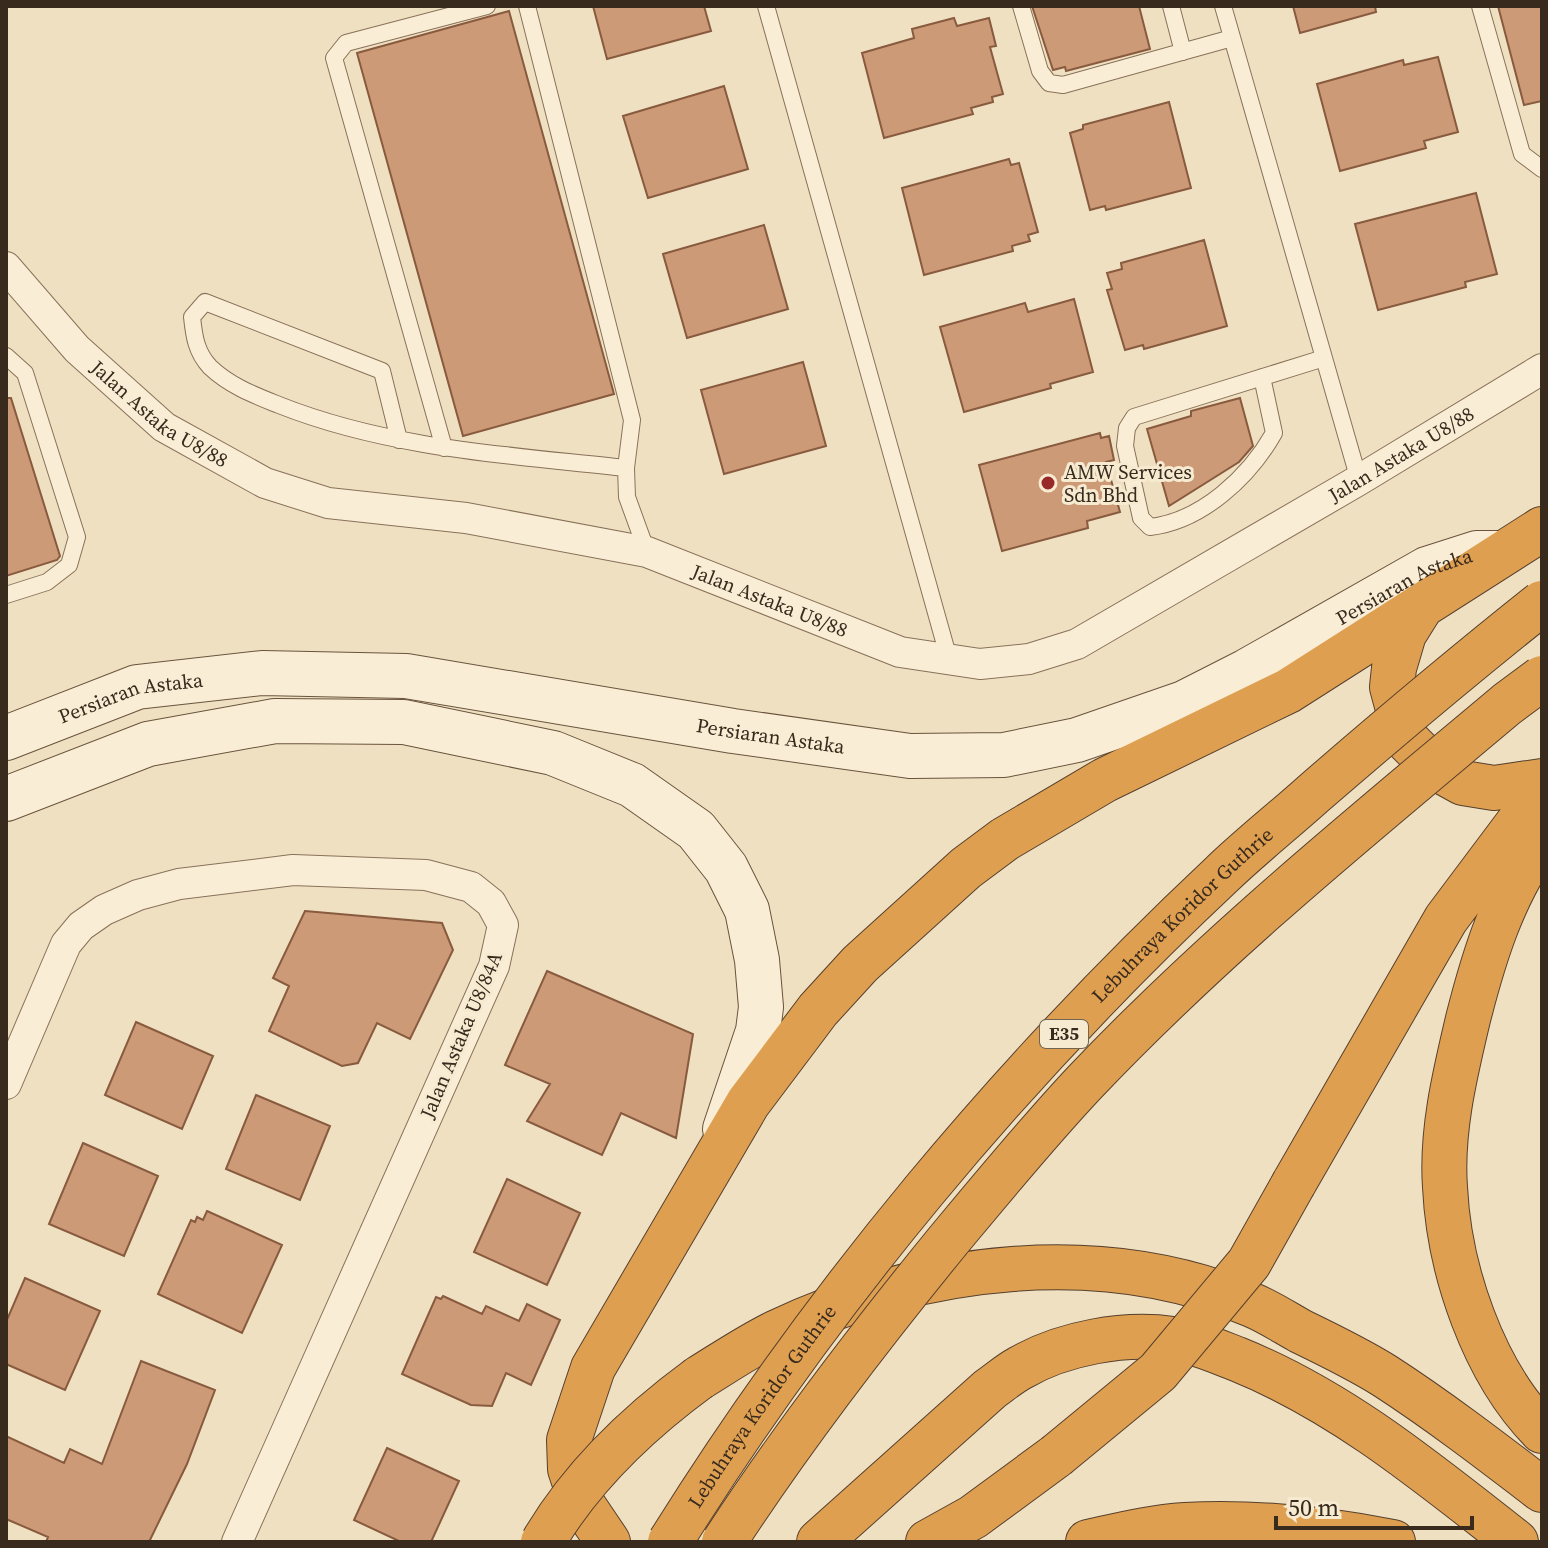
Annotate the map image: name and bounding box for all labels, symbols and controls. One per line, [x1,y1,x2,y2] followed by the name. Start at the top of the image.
[84,353,233,474] street label: Jalan Astaka U8/88
[1322,400,1479,509] street label: Jalan Astaka U8/88
[1064,458,1192,509] place label: AMW Services Sdn Bhd
[1039,474,1057,492] marker: AMW Services Sdn Bhd
[1331,541,1477,632] street label: Persiaran Astaka
[687,557,852,644] street label: Jalan Astaka U8/88
[54,666,205,730] street label: Persiaran Astaka
[694,711,847,761] street label: Persiaran Astaka
[1085,821,1279,1009] street label: Lebuhraya Koridor Guthrie
[413,947,509,1124] street label: Jalan Astaka U8/84A
[1040,1020,1088,1048] road number: E35
[681,1299,843,1513] street label: Lebuhraya Koridor Guthrie
[1276,1480,1472,1530] scale bar
[1288,1491,1339,1524] text: 50 m

